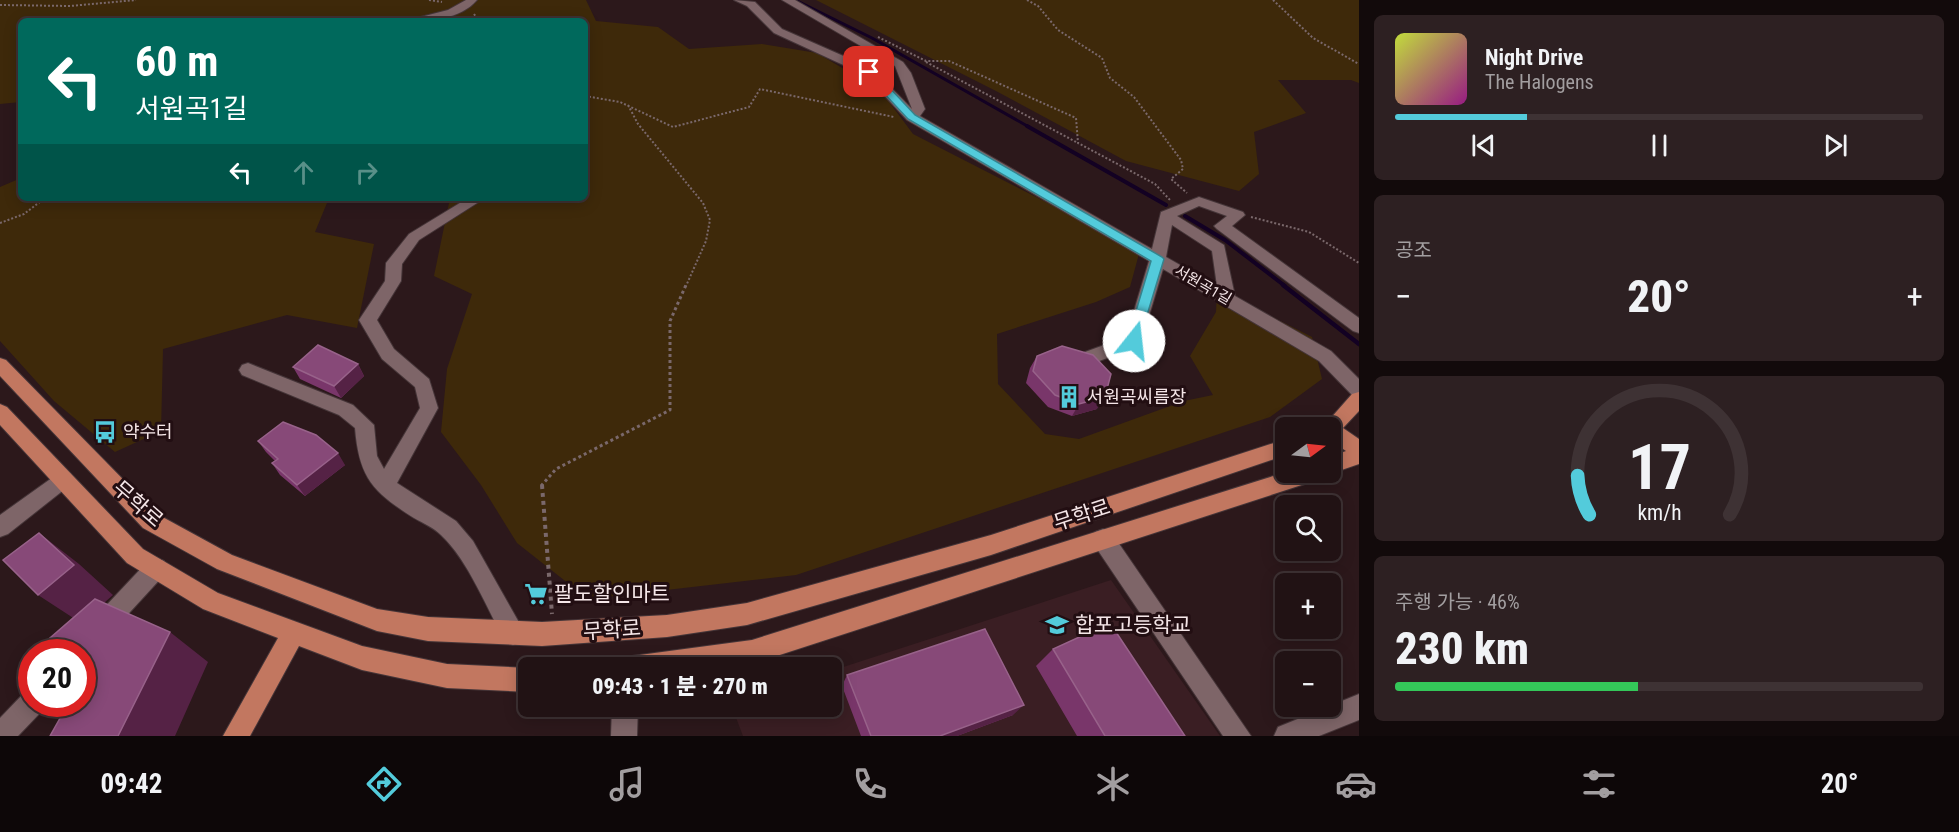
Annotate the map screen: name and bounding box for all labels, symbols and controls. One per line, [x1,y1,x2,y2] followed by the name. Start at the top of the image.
[135,37,218,86] text: 60 m
[36,42,114,120] icon: left
[1485,45,1583,70] text: Night Drive
[843,46,894,97] pin
[852,55,885,88] icon: arrive
[1485,70,1594,94] text: The Halogens
[135,93,248,125] text: 서원곡1길
[1467,129,1500,162] icon: previous
[1643,129,1676,162] icon: pause
[1819,129,1852,162] icon: next
[224,156,257,189] icon: left
[287,156,320,189] icon: ahead
[350,156,383,189] icon: right
[1395,238,1432,262] text: 공조
[1171,262,1235,308] street label: 서원곡1길
[1627,270,1691,323] text: 20°
[1395,277,1412,316] text: −
[1907,277,1923,316] text: +
[1102,309,1166,373] position arrow
[1056,384,1082,410] building icon: 서원곡씨름장
[1087,386,1186,407] place label: 서원곡씨름장
[1275,417,1341,483] north arrow
[1275,417,1341,717] map controls
[92,419,118,445] bus stop icon: 약수터
[123,421,173,442] place label: 약수터
[1627,431,1691,504] text: 17
[108,476,168,532] street label: 무학로
[1051,495,1113,535] street label: 무학로
[1275,495,1341,561] button: search
[1637,501,1681,526] text: km/h
[1275,573,1341,639] button: +
[523,581,549,607] supermarket icon: 팔도할인마트
[554,582,670,606] place label: 팔도할인마트
[1395,590,1520,614] text: 주행 가능 · 46%
[1044,612,1070,638] school or university icon: 합포고등학교
[1075,613,1191,637] place label: 합포고등학교
[582,616,642,644] street label: 무학로
[1395,622,1529,675] text: 230 km
[18,639,96,717] speed limit sign: 20
[1275,651,1341,717] button: −
[592,674,768,699] text: 09:43 · 1 분 · 270 m
[363,763,405,805] icon: directions
[606,763,648,805] icon: music
[849,763,891,805] icon: phone
[1092,763,1134,805] icon: climate
[1335,763,1377,805] icon: car
[1578,763,1620,805] icon: filters
[100,768,162,800] text: 09:42
[1821,768,1858,800] text: 20°

